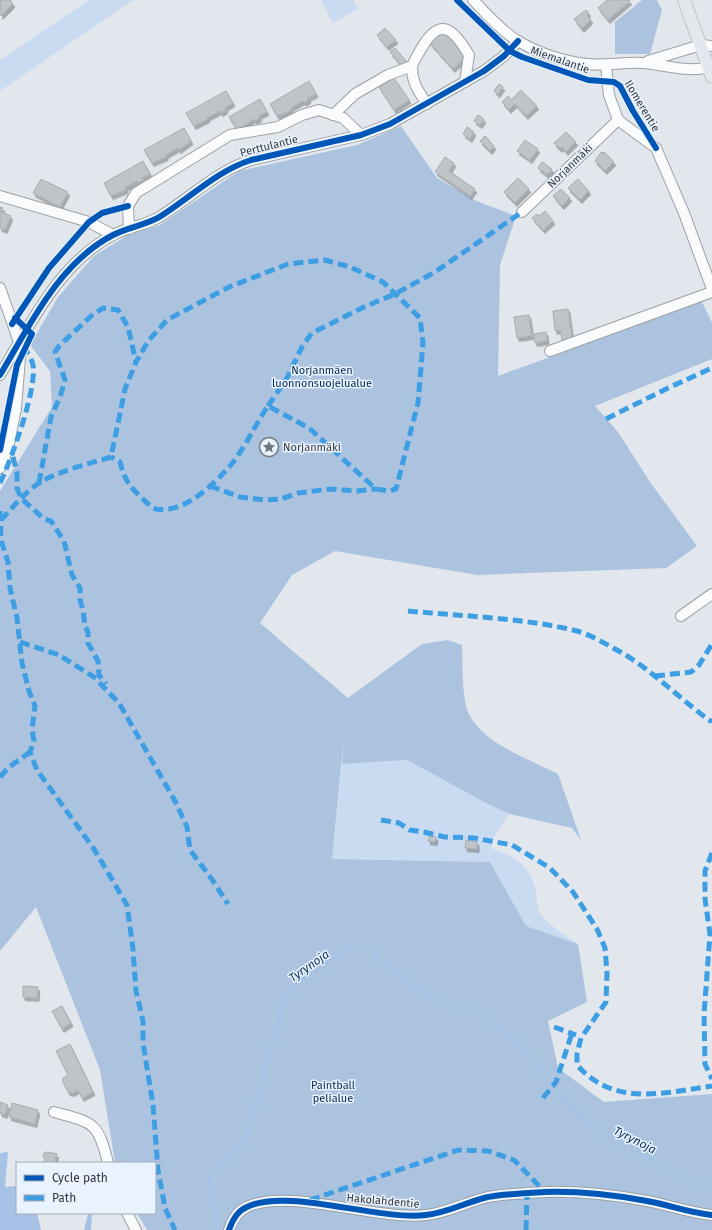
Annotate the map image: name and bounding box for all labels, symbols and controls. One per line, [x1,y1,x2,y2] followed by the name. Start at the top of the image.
[529,44,591,76] street label: Miemalantie
[622,78,662,134] street label: Ilomerentie
[239,133,299,159] street label: Perttulantie
[545,141,595,191] street label: Norjanmäki
[272,364,372,390] park label: Norjanmäen luonnonsuojelualue
[258,436,280,458] place icon: Norjanmäki
[283,441,341,454] place label: Norjanmäki
[286,947,332,985] water label: Tyrynoja
[311,1079,355,1105] park label: Paintball pelialue
[611,1123,659,1157] water label: Tyrynoja
[16,1162,156,1214] legend
[52,1171,108,1185] text: Cycle path
[52,1191,76,1205] text: Path
[346,1191,420,1211] street label: Hakolahdentie

